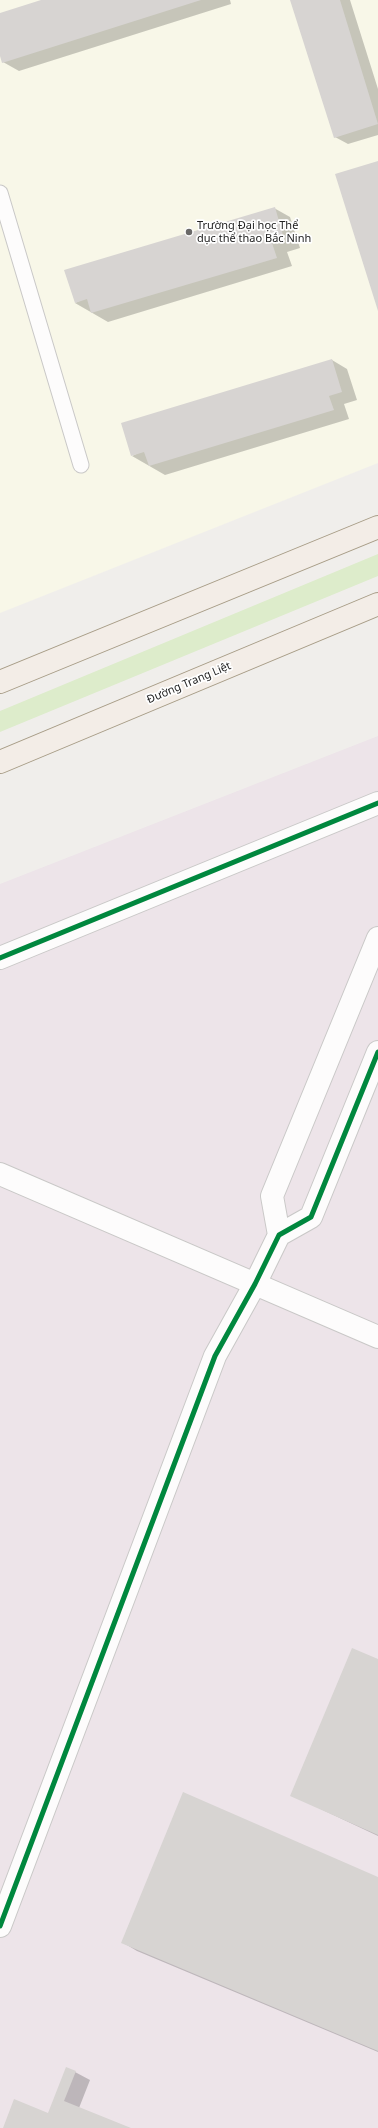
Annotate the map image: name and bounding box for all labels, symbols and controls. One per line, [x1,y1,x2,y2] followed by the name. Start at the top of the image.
[197,219,311,245] place label: Trường Đại học Thể dục thể thao Bắc Ninh
[184,227,194,237] marker: Trường Đại học Thể dục thể thao Bắc Ninh
[145,659,233,707] street label: Đường Trang Liệt

